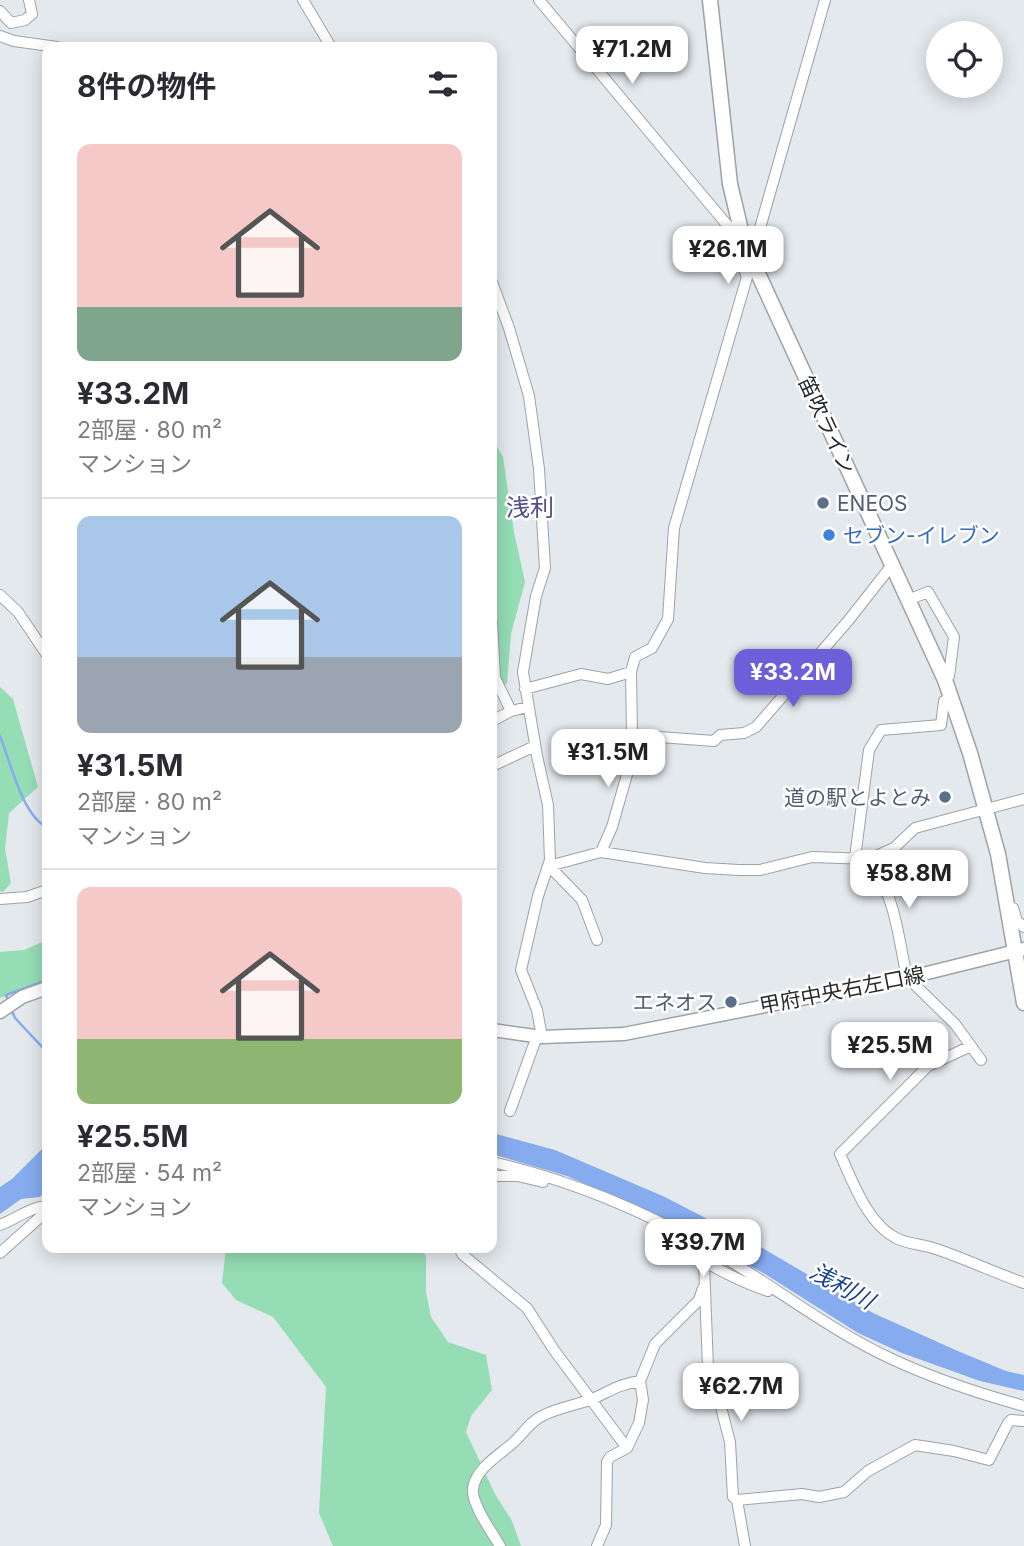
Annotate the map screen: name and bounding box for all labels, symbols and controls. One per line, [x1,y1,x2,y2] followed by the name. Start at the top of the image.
[926,21,1003,98] map controls
[926,21,1003,98] button: locate
[575,27,689,86] pin: ¥71.2M
[592,35,672,63] text: ¥71.2M
[424,65,462,103] icon: filters
[77,68,217,104] text: 8件の物件
[207,190,333,316] icon: home
[671,226,785,286] pin: ¥26.1M
[689,235,767,263] text: ¥26.1M
[793,372,861,478] street label: 笛吹ライン
[77,375,189,411] text: ¥33.2M
[77,416,222,444] text: 2部屋 · 80 m²
[77,450,192,478] text: マンション
[837,491,908,516] place label: ENEOS
[506,493,554,522] district label: 浅利
[815,495,831,511] marker: ENEOS
[843,523,1000,548] place label: セブン-イレブン
[821,527,837,543] marker: セブン-イレブン
[207,562,333,688] icon: home
[736,650,850,709] pin: ¥33.2M
[750,658,836,686] text: ¥33.2M
[551,730,665,789] pin: ¥31.5M
[567,738,649,766] text: ¥31.5M
[77,747,183,783] text: ¥31.5M
[784,785,931,810] place label: 道の駅とよとみ
[77,788,222,816] text: 2部屋 · 80 m²
[937,789,953,805] marker: 道の駅とよとみ
[77,822,192,850] text: マンション
[852,850,966,910] pin: ¥58.8M
[866,859,952,887] text: ¥58.8M
[207,933,333,1059] icon: home
[757,962,927,1018] street label: 甲府中央右左口線
[633,990,717,1015] place label: エネオス
[723,994,739,1010] marker: エネオス
[833,1023,947,1082] pin: ¥25.5M
[847,1031,933,1059] text: ¥25.5M
[77,1118,188,1154] text: ¥25.5M
[77,1159,222,1187] text: 2部屋 · 54 m²
[77,1193,192,1221] text: マンション
[646,1220,760,1279] pin: ¥39.7M
[661,1228,745,1256] text: ¥39.7M
[805,1257,882,1316] water label: 浅利川
[684,1364,798,1423] pin: ¥62.7M
[699,1372,783,1400] text: ¥62.7M

